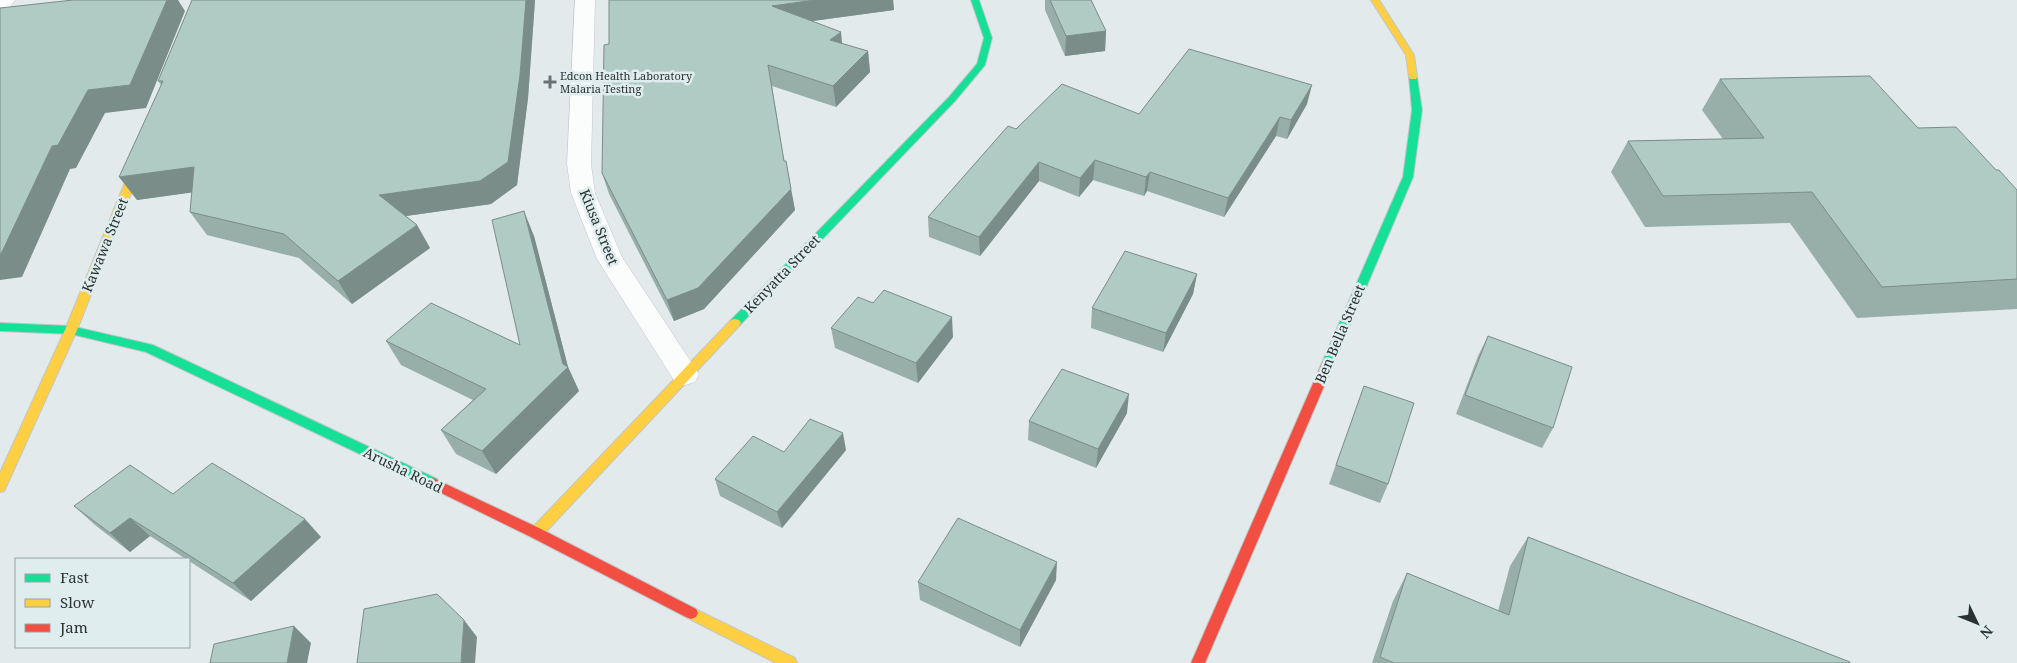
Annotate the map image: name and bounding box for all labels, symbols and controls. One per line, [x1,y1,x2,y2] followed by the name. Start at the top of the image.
[560,68,693,96] place label: Edcon Health Laboratory Malaria Testing
[544,76,556,88] marker: Edcon Health Laboratory Malaria Testing
[576,186,623,268] street label: Kiusa Street
[77,195,132,295] street label: Kawawa Street
[739,230,824,317] street label: Kenyatta Street
[1310,282,1369,386] street label: Ben Bella Street
[360,442,446,497] street label: Arusha Road
[15,558,190,648] legend
[60,567,89,587] text: Fast
[60,592,94,612] text: Slow
[1952,598,2002,648] north arrow
[59,617,88,637] text: Jam
[1976,622,1998,643] text: N

